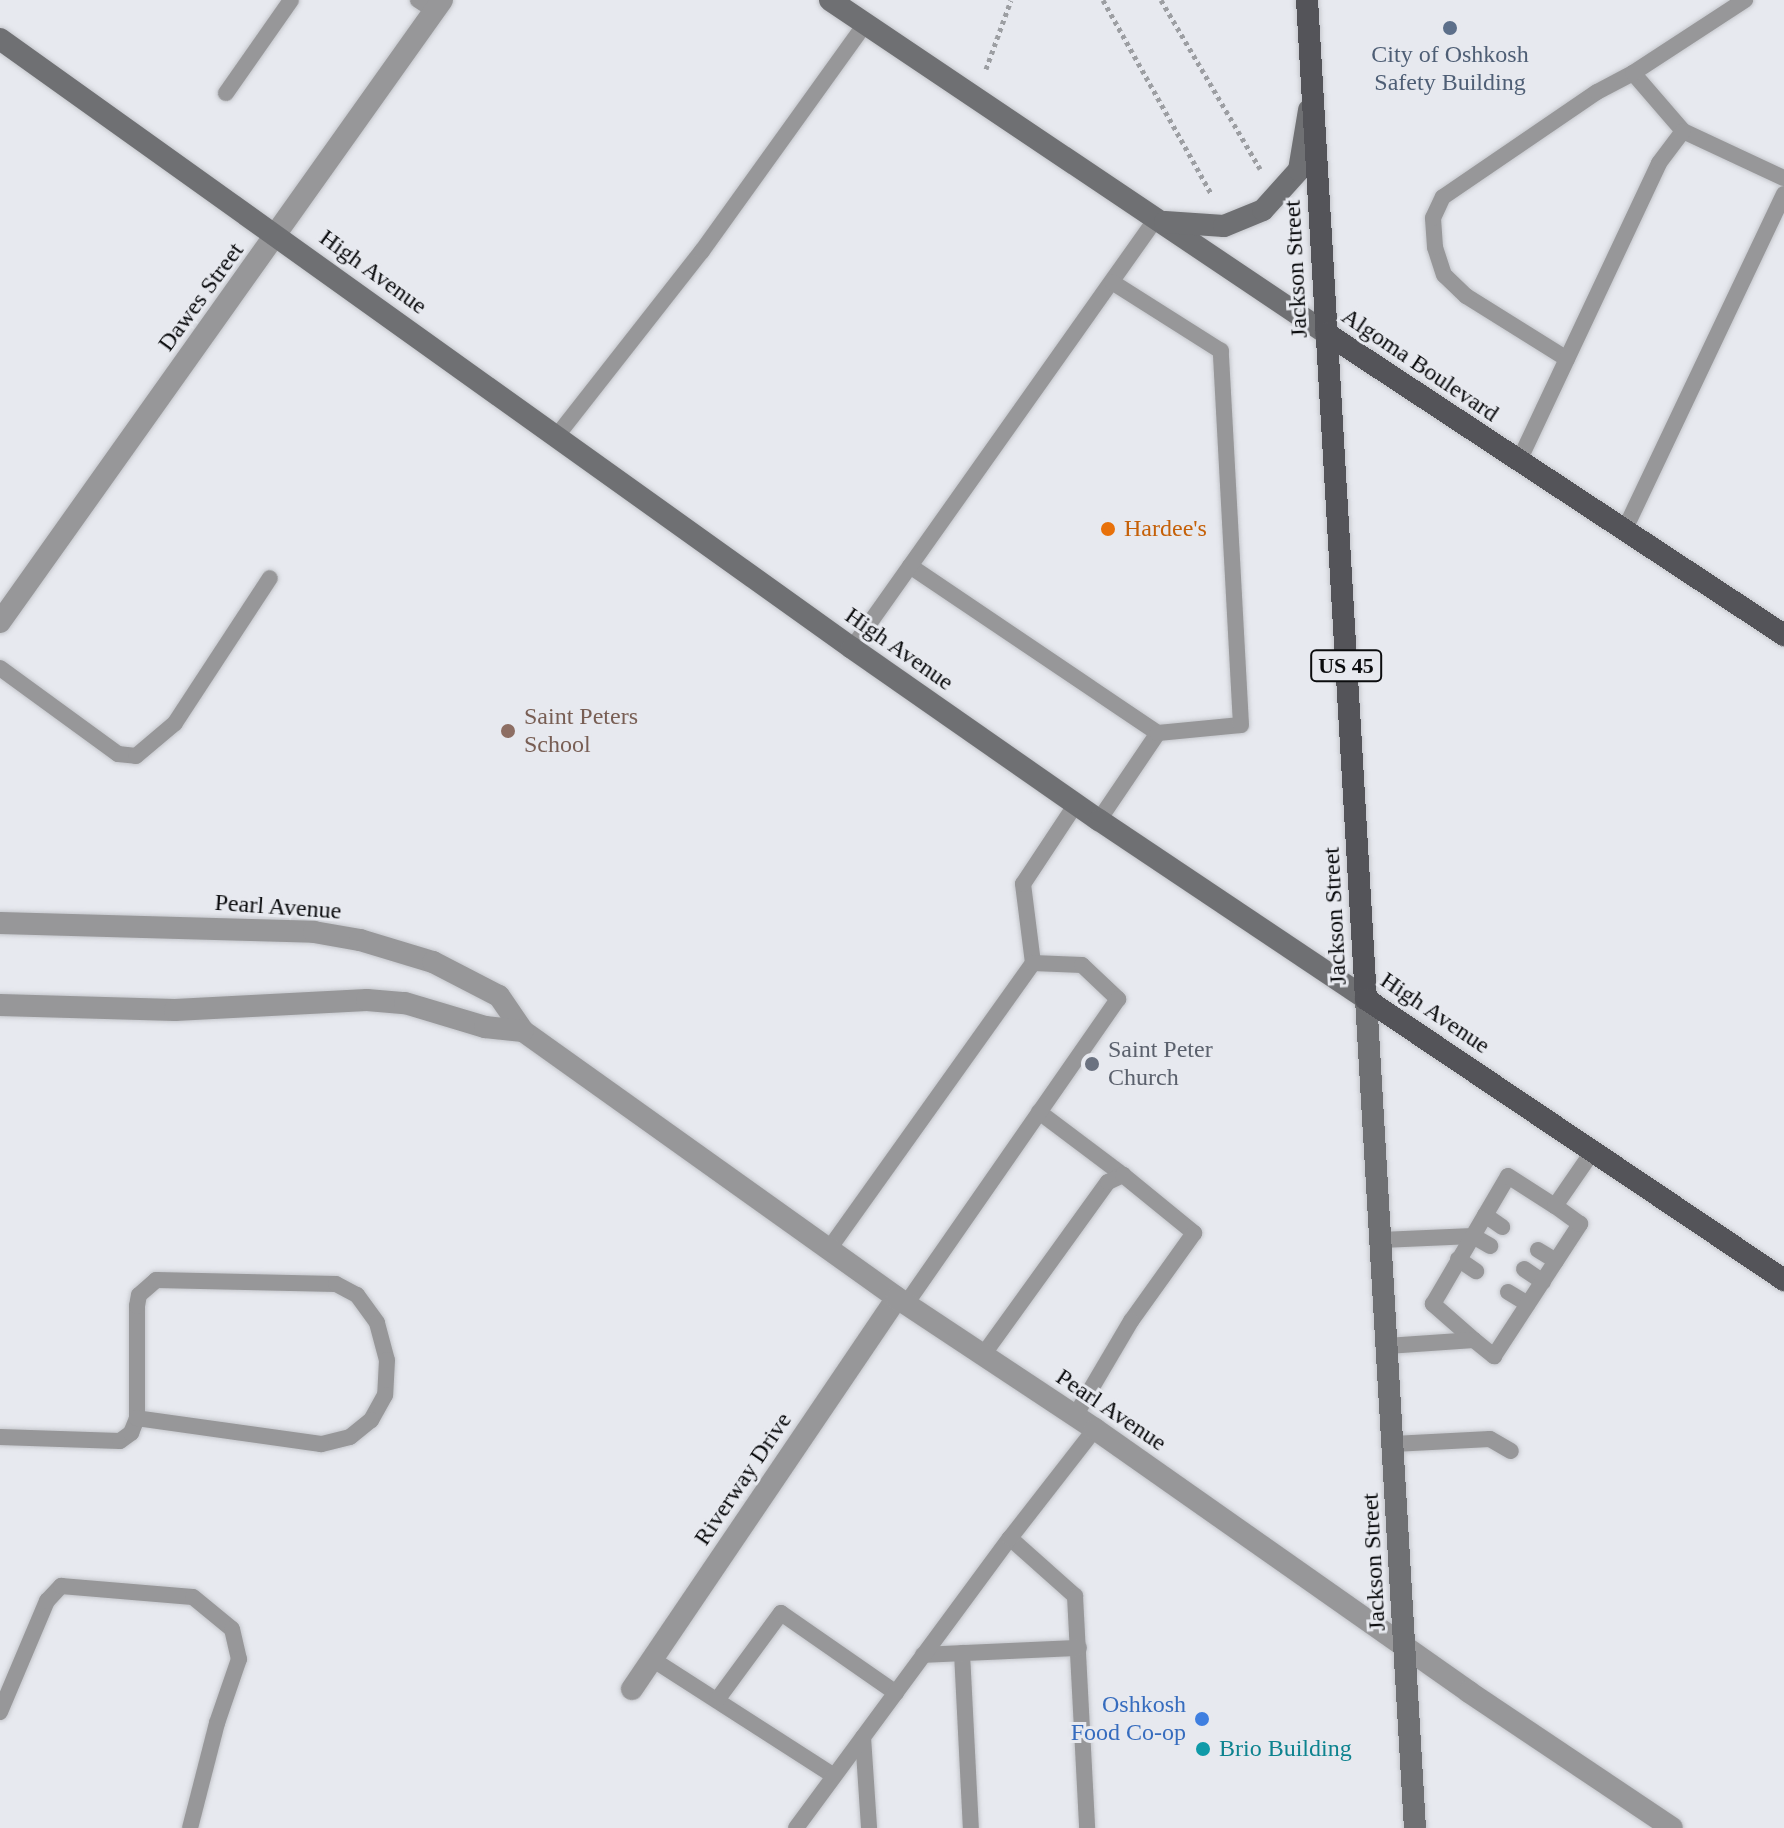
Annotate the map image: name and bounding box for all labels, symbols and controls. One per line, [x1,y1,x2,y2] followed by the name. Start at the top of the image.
[1441,19,1459,37] marker: City of Oshkosh Safety Building
[1371,41,1529,97] place label: City of Oshkosh Safety Building
[1278,199,1314,339] street label: Jackson Street
[313,223,433,321] street label: High Avenue
[152,237,250,357] street label: Dawes Street
[1336,302,1504,428] street label: Algoma Boulevard
[1124,515,1207,543] place label: Hardee's
[1099,520,1117,538] marker: Hardee's
[839,601,959,697] street label: High Avenue
[1310,648,1382,684] road number: US 45
[524,703,638,759] place label: Saint Peters School
[499,722,517,740] marker: Saint Peters School
[1317,846,1353,986] street label: Jackson Street
[213,888,343,926] street label: Pearl Avenue
[1374,966,1496,1060] street label: High Avenue
[1108,1036,1213,1092] place label: Saint Peter Church
[1083,1055,1101,1073] marker: Saint Peter Church
[1050,1362,1172,1458] street label: Pearl Avenue
[688,1407,798,1551] street label: Riverway Drive
[1356,1492,1392,1632] street label: Jackson Street
[1071,1691,1186,1747] place label: Oshkosh Food Co-op
[1193,1710,1211,1728] marker: Oshkosh Food Co-op
[1219,1735,1352,1763] place label: Brio Building
[1194,1740,1212,1758] marker: Brio Building

